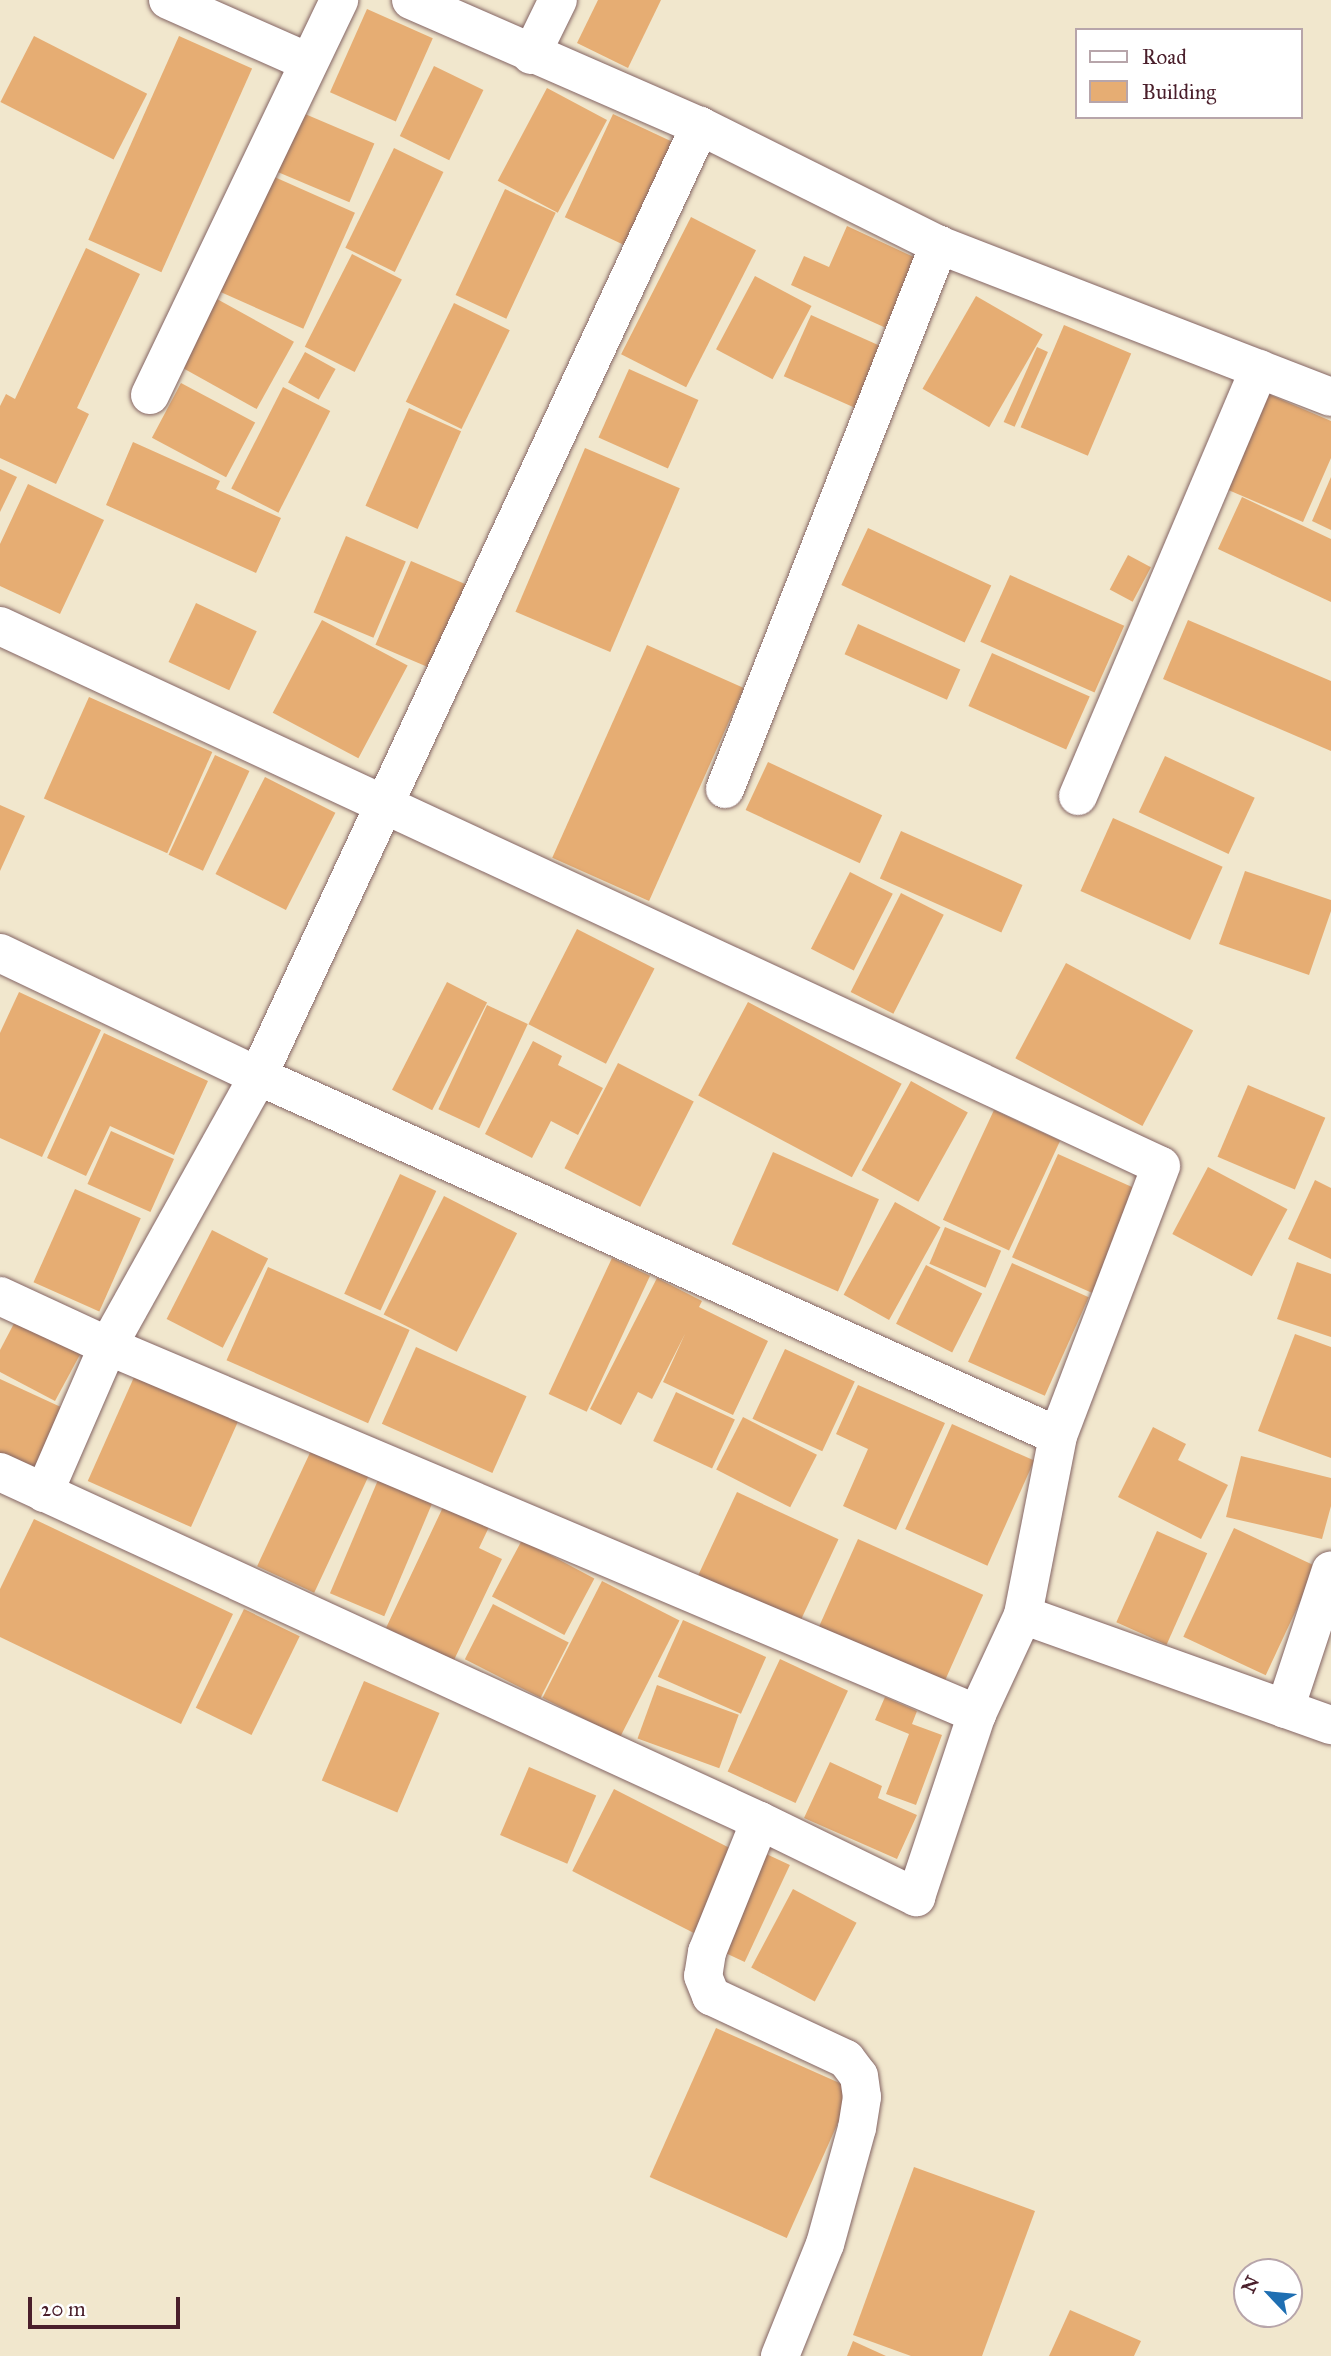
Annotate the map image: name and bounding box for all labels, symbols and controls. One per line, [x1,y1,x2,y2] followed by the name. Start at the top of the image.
[1076,28,1303,119] legend
[1142,44,1187,70] text: Road
[1142,79,1216,105] text: Building
[1233,2258,1303,2328] north arrow
[1237,2272,1264,2297] text: N
[32,2282,184,2326] scale bar
[41,2296,86,2322] text: 20 m

